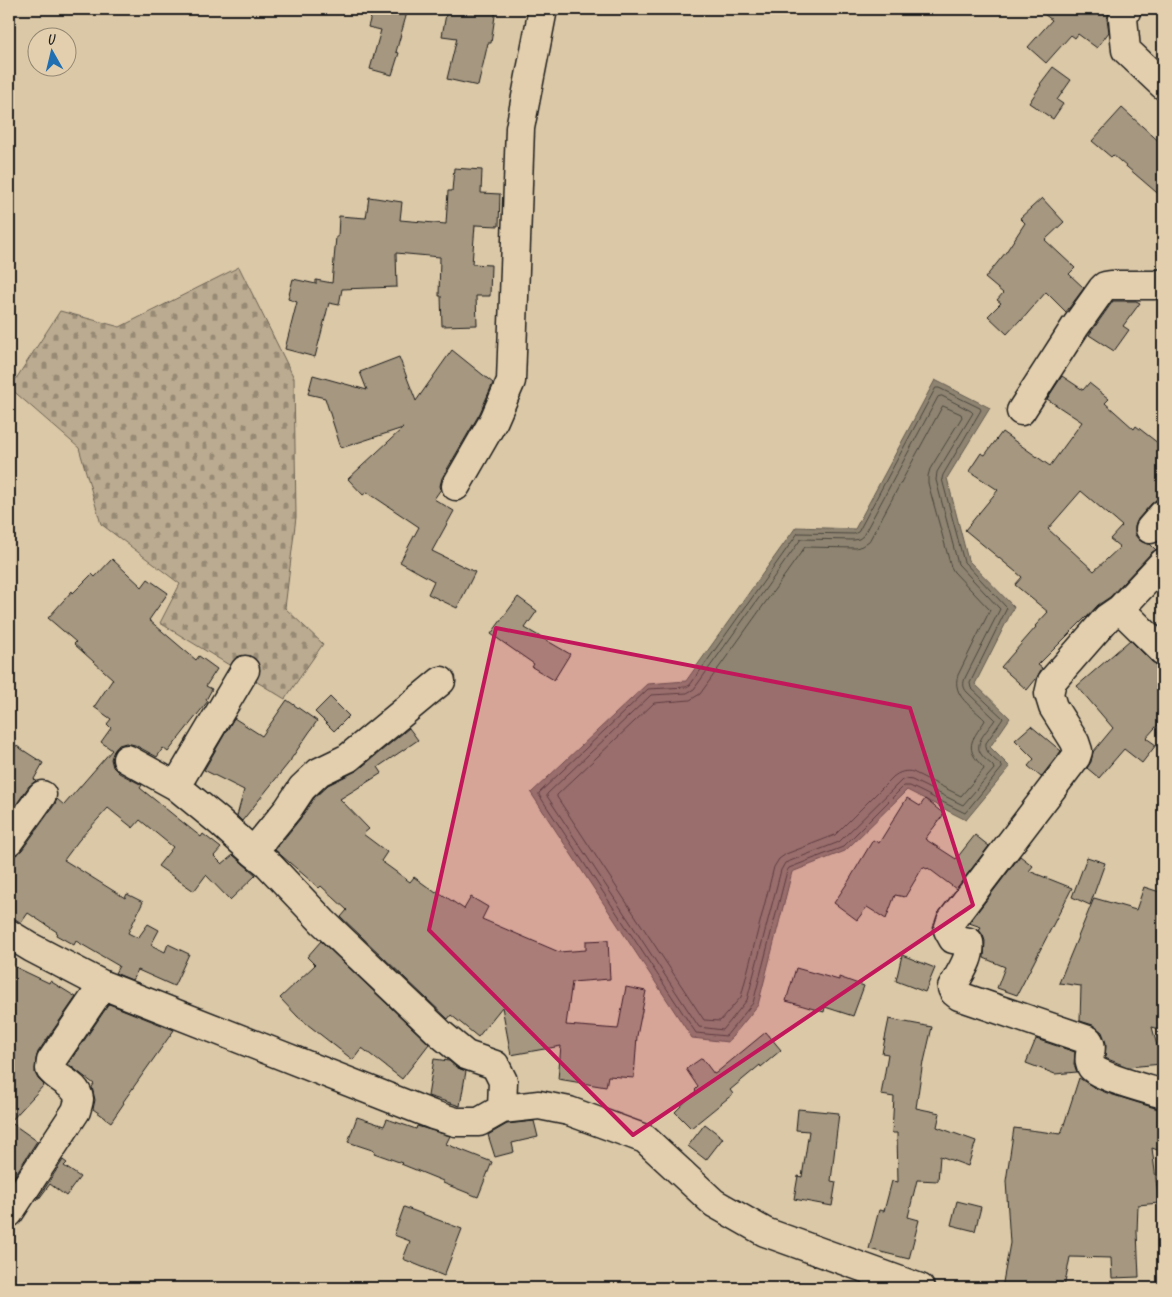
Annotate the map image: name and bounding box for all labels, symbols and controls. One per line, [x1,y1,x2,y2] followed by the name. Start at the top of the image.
[28,28,78,78] north arrow
[46,30,58,49] text: U

